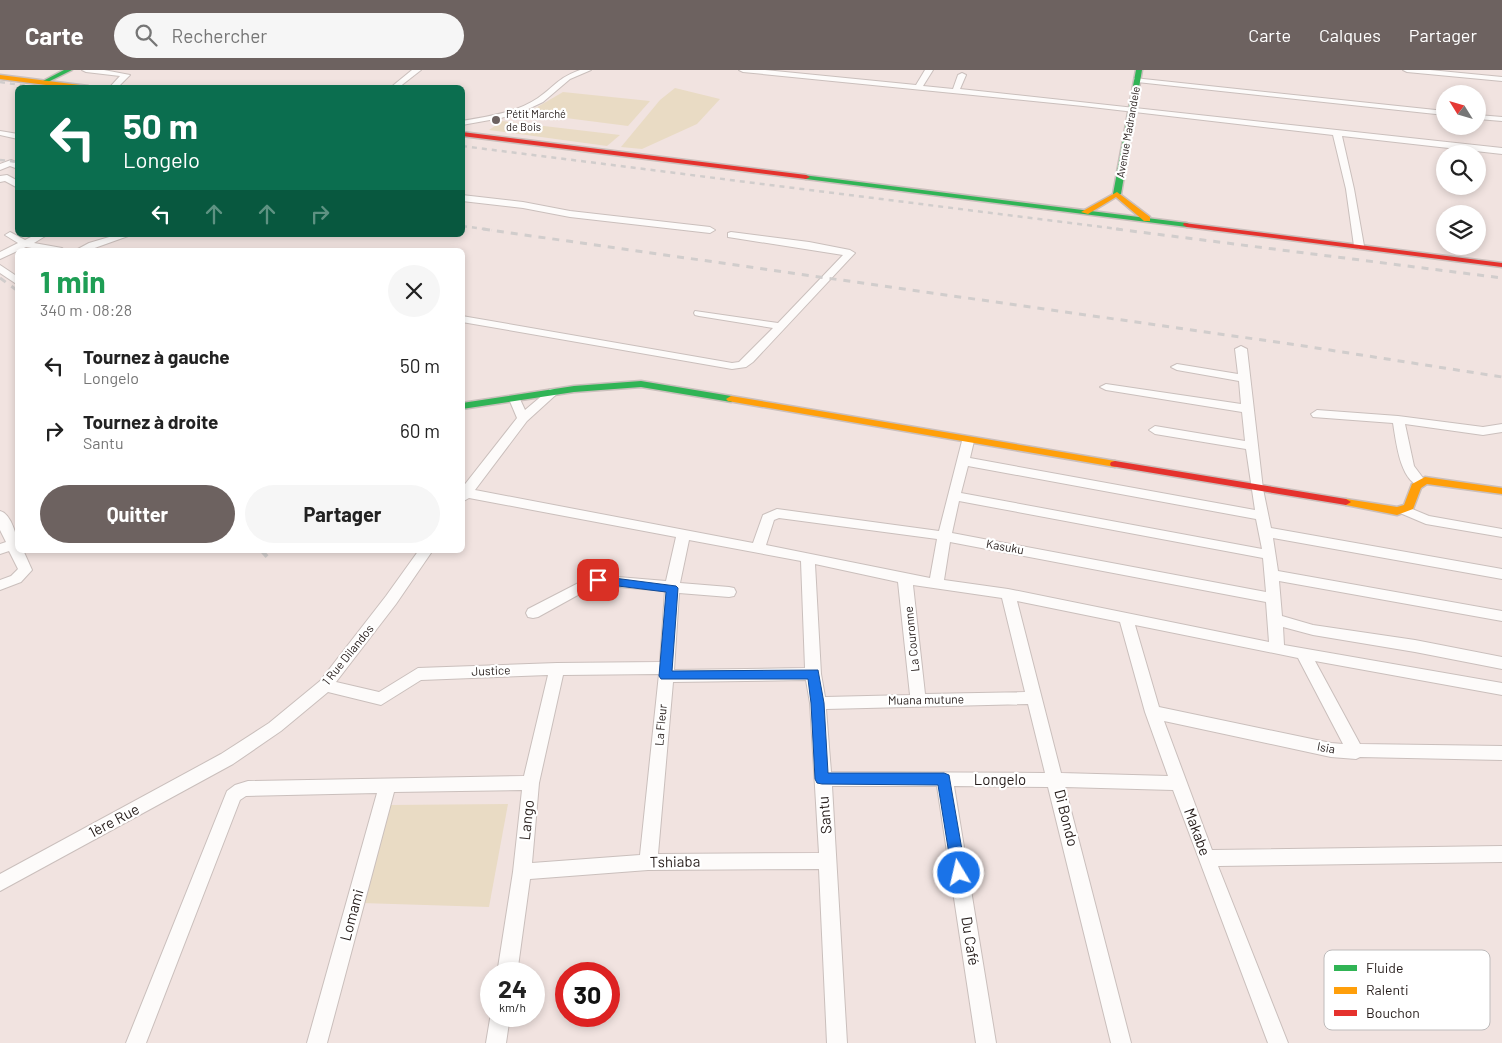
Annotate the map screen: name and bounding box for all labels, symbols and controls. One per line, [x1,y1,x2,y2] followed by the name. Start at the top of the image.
[114,13,464,58] search box
[25,21,84,50] text: Carte
[132,21,160,49] icon: search
[172,24,267,47] text: Rechercher
[1248,24,1291,46] text: Carte
[1319,24,1381,46] text: Calques
[1409,24,1477,46] text: Partager
[1113,85,1142,179] street label: Avenue Madrandele
[1436,85,1486,135] north arrow
[1436,85,1486,255] map controls
[123,104,198,146] text: 50 m
[40,105,105,170] icon: left
[506,107,566,133] place label: Pétit Marché de Bois
[490,114,502,126] marker: Pétit Marché de Bois
[1436,145,1486,195] button: search
[123,146,200,172] text: Longelo
[147,200,175,228] icon: left
[200,200,228,228] icon: ahead
[253,200,281,228] icon: ahead
[306,200,334,228] icon: right
[1436,205,1486,255] button: layers
[40,263,106,299] text: 1 min
[388,265,440,317] button: close
[40,300,132,319] text: 340 m · 08:28
[83,345,230,368] text: Tournez à gauche
[40,352,68,380] icon: left
[400,354,440,377] text: 50 m
[83,368,139,387] text: Longelo
[83,410,219,433] text: Tournez à droite
[40,417,68,445] icon: right
[400,419,440,442] text: 60 m
[83,433,124,452] text: Santu
[40,485,235,543] button: Quitter
[245,485,440,543] button: Partager
[985,536,1025,556] street label: Kasuku
[577,559,619,601] pin
[584,566,612,594] icon: arrive
[901,606,921,673] street label: La Couronne
[319,621,376,687] street label: 1 Rue Dilandos
[471,662,511,678] street label: Justice
[888,691,964,707] street label: Muana mutune
[651,703,669,747] street label: La Fleur
[1316,739,1336,755] street label: Isia
[974,770,1026,788] street label: Longelo
[1051,787,1083,848] street label: Di Bondo
[813,795,835,835] street label: Santu
[85,799,142,841] street label: 1ère Rue
[515,799,537,841] street label: Lango
[1181,805,1215,858] street label: Makabe
[932,846,984,898] position arrow
[650,852,700,870] street label: Tshiaba
[335,887,367,943] street label: Lomami
[958,915,984,967] street label: Du Café
[1324,950,1490,1030] legend
[1366,959,1403,976] text: Fluide
[555,962,620,1027] speed limit sign: 30
[498,973,527,1003] text: 24
[1366,981,1409,998] text: Ralenti
[499,1000,526,1014] text: km/h
[1366,1004,1420,1021] text: Bouchon

